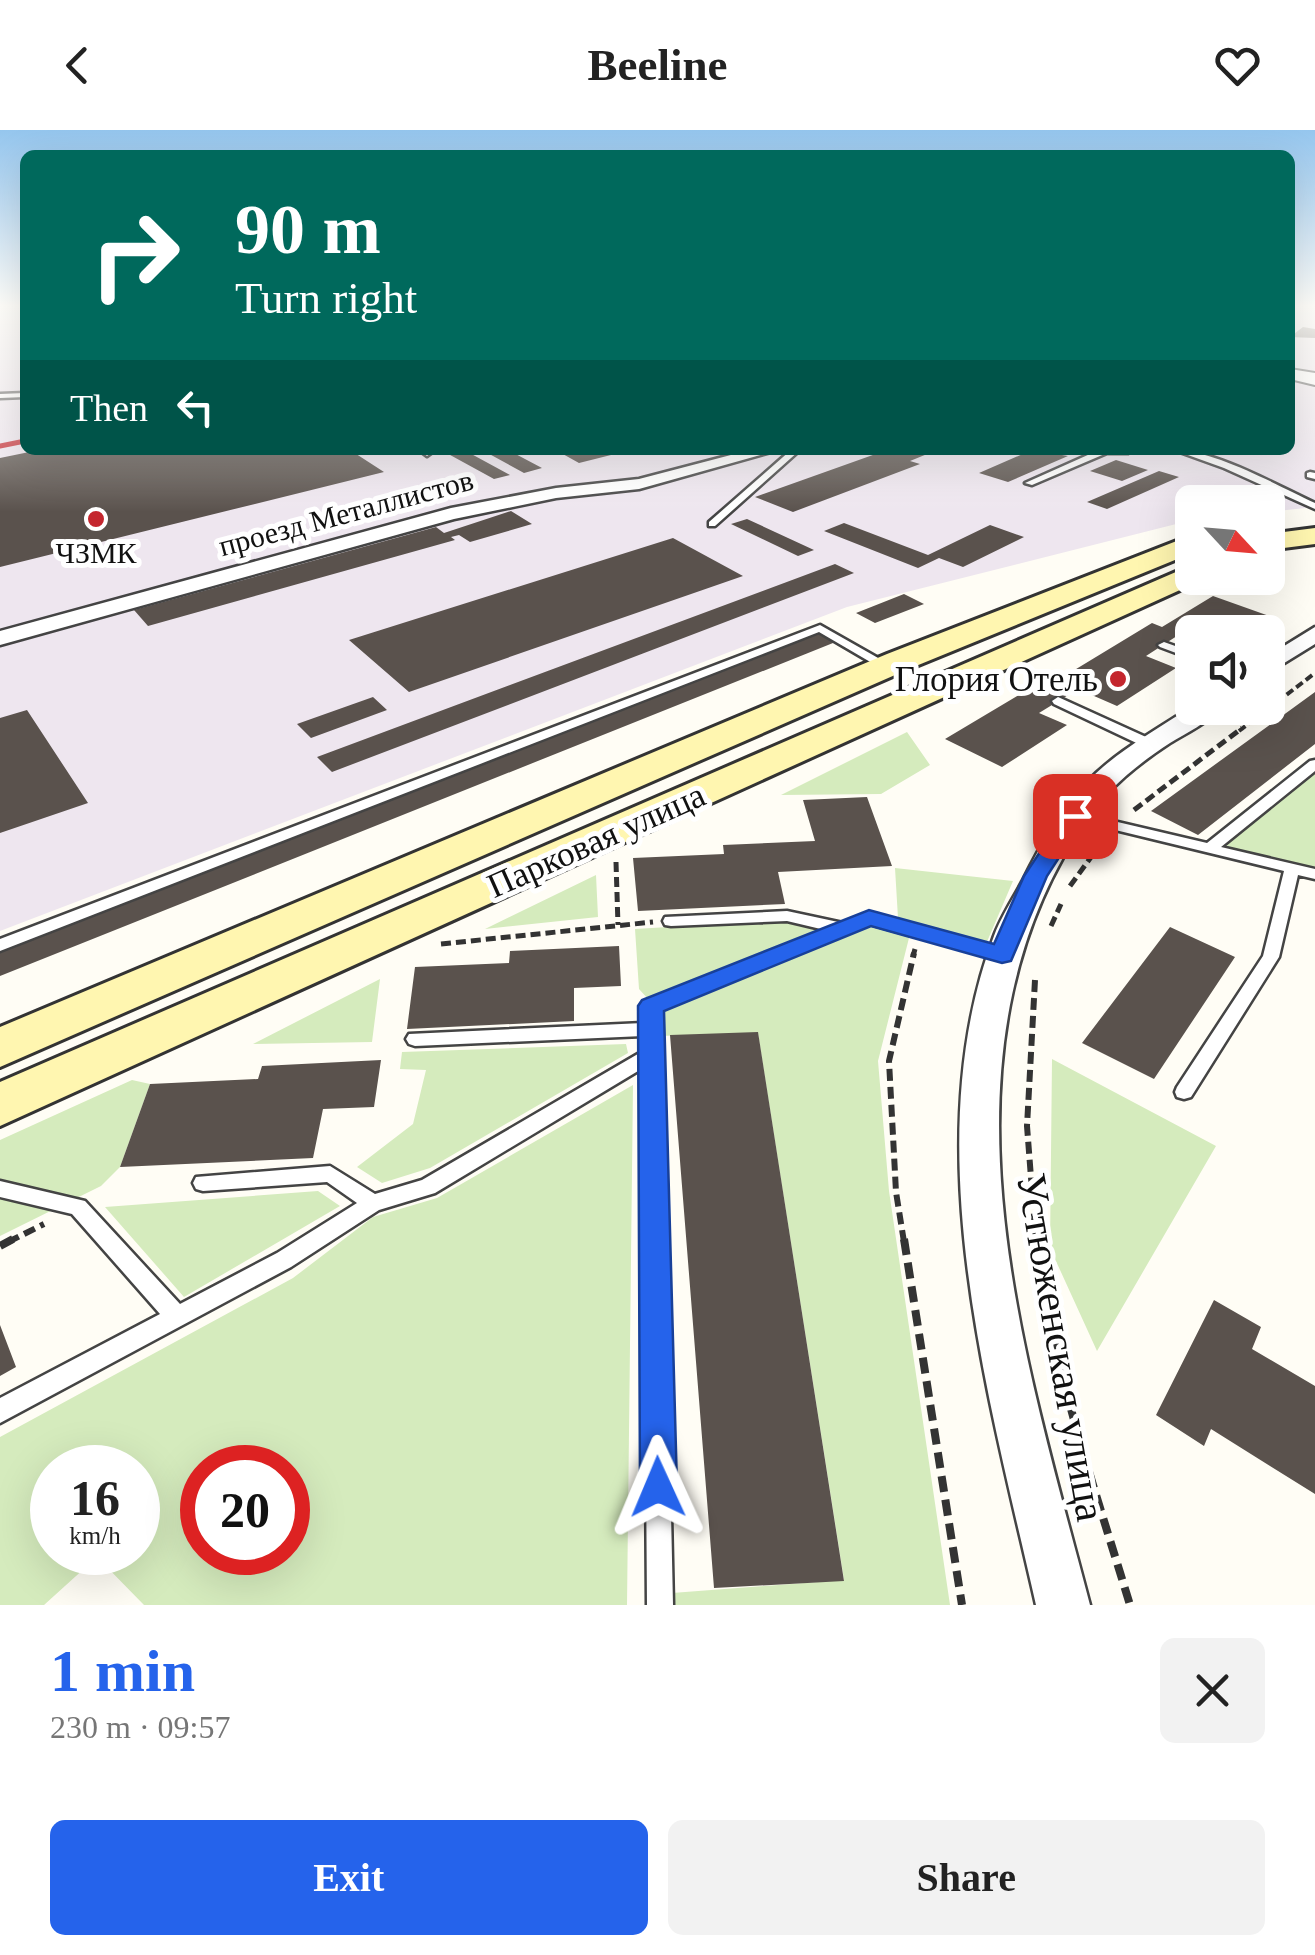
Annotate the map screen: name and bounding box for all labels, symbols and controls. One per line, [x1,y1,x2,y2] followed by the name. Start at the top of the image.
[50,38,105,93] icon: back
[1210,38,1265,93] icon: heart
[588,40,727,90] text: Beeline
[70,190,200,320] icon: right
[235,191,381,268] text: 90 m
[235,273,417,323] text: Turn right
[168,380,223,435] icon: left
[70,387,148,429] text: Then
[215,463,477,562] street label: проезд Металлистов
[1175,485,1285,595] north arrow
[1175,485,1285,725] map controls
[85,508,107,530] marker: ЧЗМК
[55,536,138,569] place label: ЧЗМК
[1175,615,1285,725] button: sound
[895,660,1098,699] place label: Глория Отель
[1107,668,1129,690] marker: Глория Отель
[1033,774,1118,859] pin
[481,775,711,906] street label: Парковая улица
[1048,789,1103,844] icon: arrive
[1008,1170,1114,1525] street label: Устюженская улица
[606,1435,710,1539] position arrow
[180,1445,310,1575] speed limit sign: 20
[70,1470,120,1526] text: 16
[69,1522,121,1549] text: km/h
[50,1638,195,1704] text: 1 min
[1160,1638,1265,1743] button: close
[50,1709,230,1745] text: 230 m · 09:57
[50,1820,648,1935] button: Exit
[668,1820,1265,1935] button: Share

